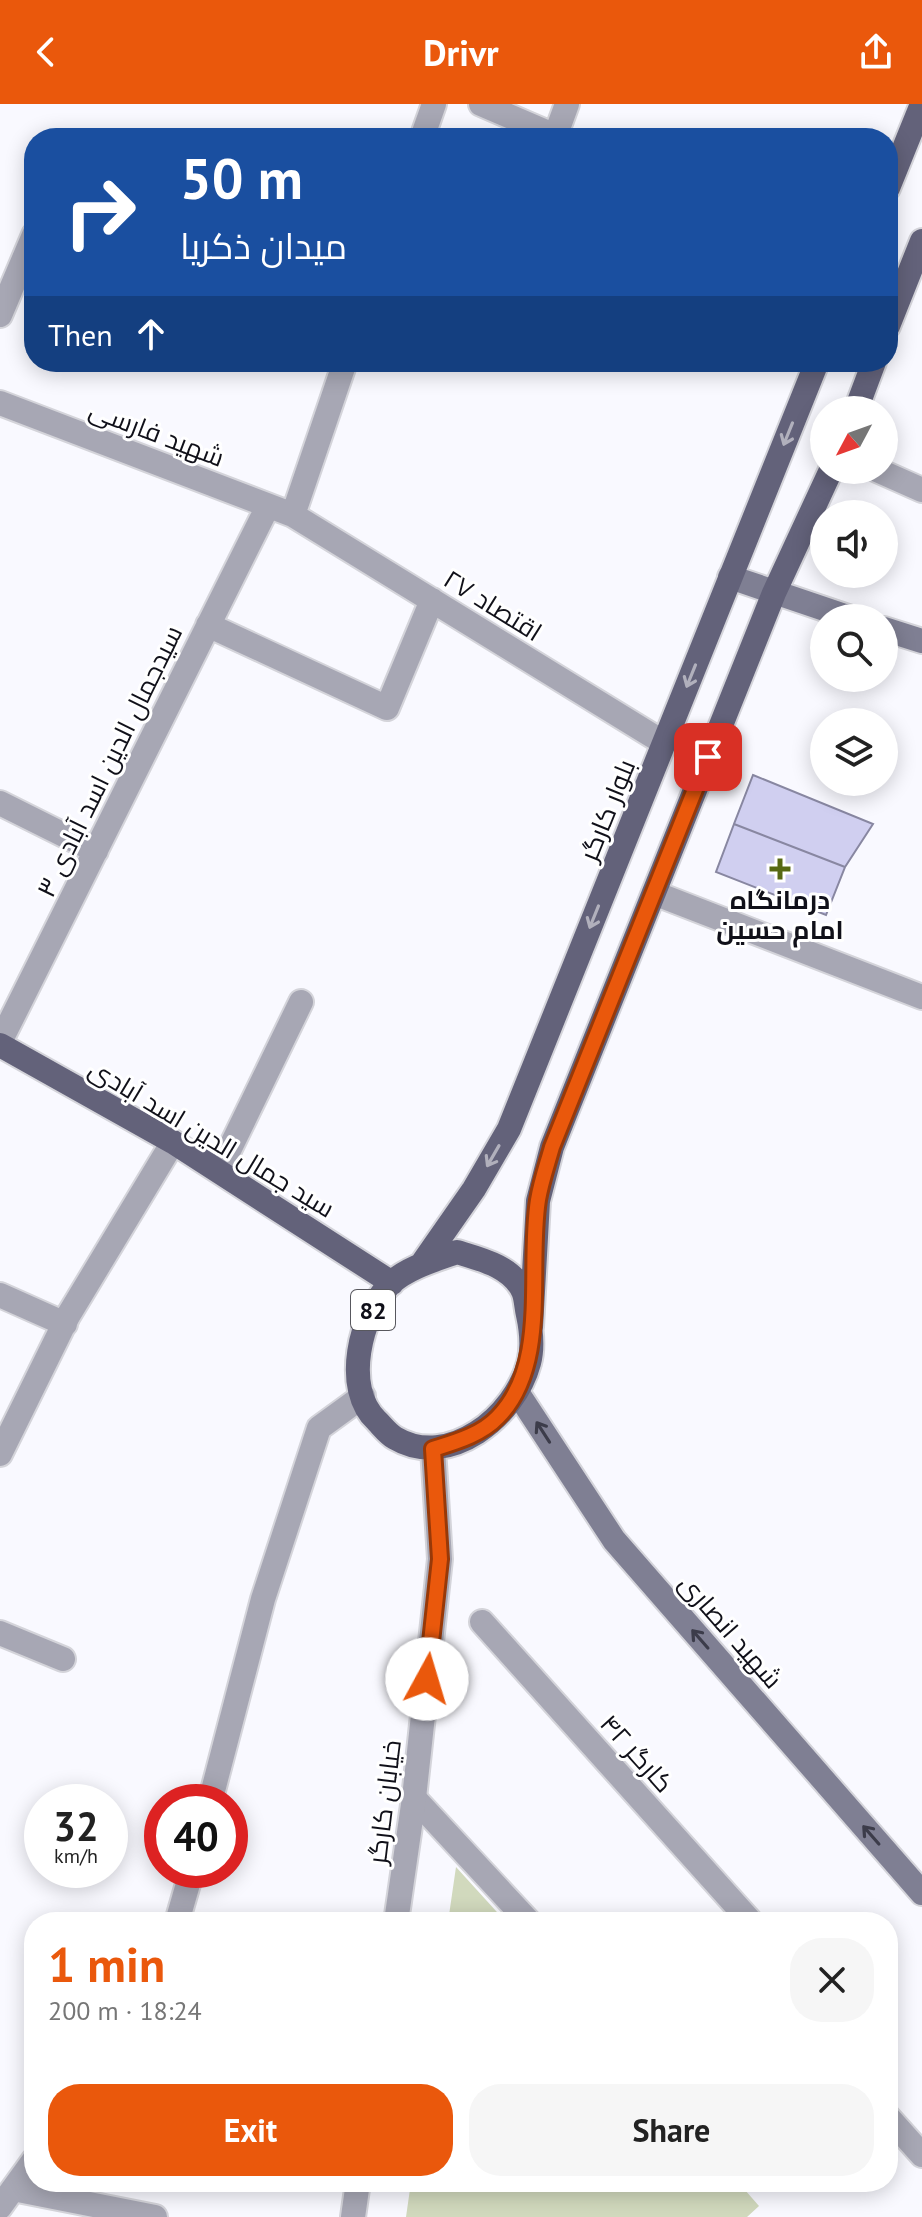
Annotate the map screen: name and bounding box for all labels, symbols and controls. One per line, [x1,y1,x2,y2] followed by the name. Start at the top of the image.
[423,29,499,76] text: Drivr
[24,30,68,74] icon: back
[854,30,898,74] icon: share
[180,142,303,214] text: 50 m
[48,160,152,264] icon: right
[180,222,347,269] text: میدان ذکریا
[129,312,173,356] icon: ahead
[48,315,113,354] text: Then
[85,392,229,474] street label: شهید فارسی
[810,396,898,484] north arrow
[810,396,898,796] map controls
[780,421,794,446] one-way arrow
[810,500,898,588] button: sound
[438,562,548,648] street label: اقتصاد ۲۷
[810,604,898,692] button: search
[29,620,189,902] street label: سیدجمال الدین اسد آبادی ۳
[683,663,697,687] one-way arrow
[810,708,898,796] button: layers
[674,723,742,791] pin
[686,735,730,779] icon: arrive
[571,754,642,868] street label: بلوار کارگر
[769,858,791,880] marker: درمانگاه امام حسین
[716,883,844,948] place label: درمانگاه امام حسین
[586,904,601,929] one-way arrow
[83,1052,341,1224] street label: سید جمال الدین اسد آبادی
[485,1144,501,1167] one-way arrow
[351,1290,395,1330] road number: 82
[535,1421,551,1444] one-way arrow
[672,1567,790,1695] street label: شهید انصاری
[691,1629,709,1649] one-way arrow
[385,1637,469,1721] position arrow
[593,1707,681,1799] street label: کارگر ۴۲
[360,1738,408,1868] street label: خیابان کارگر
[144,1784,248,1888] speed limit sign: 40
[53,1800,99,1852] text: 32
[862,1825,880,1845] one-way arrow
[54,1843,98,1869] text: km/h
[48,1933,165,1995] text: 1 min
[790,1938,874,2022] button: close
[48,1994,202,2027] text: 200 m · 18:24
[48,2084,453,2176] button: Exit
[469,2084,874,2176] button: Share

